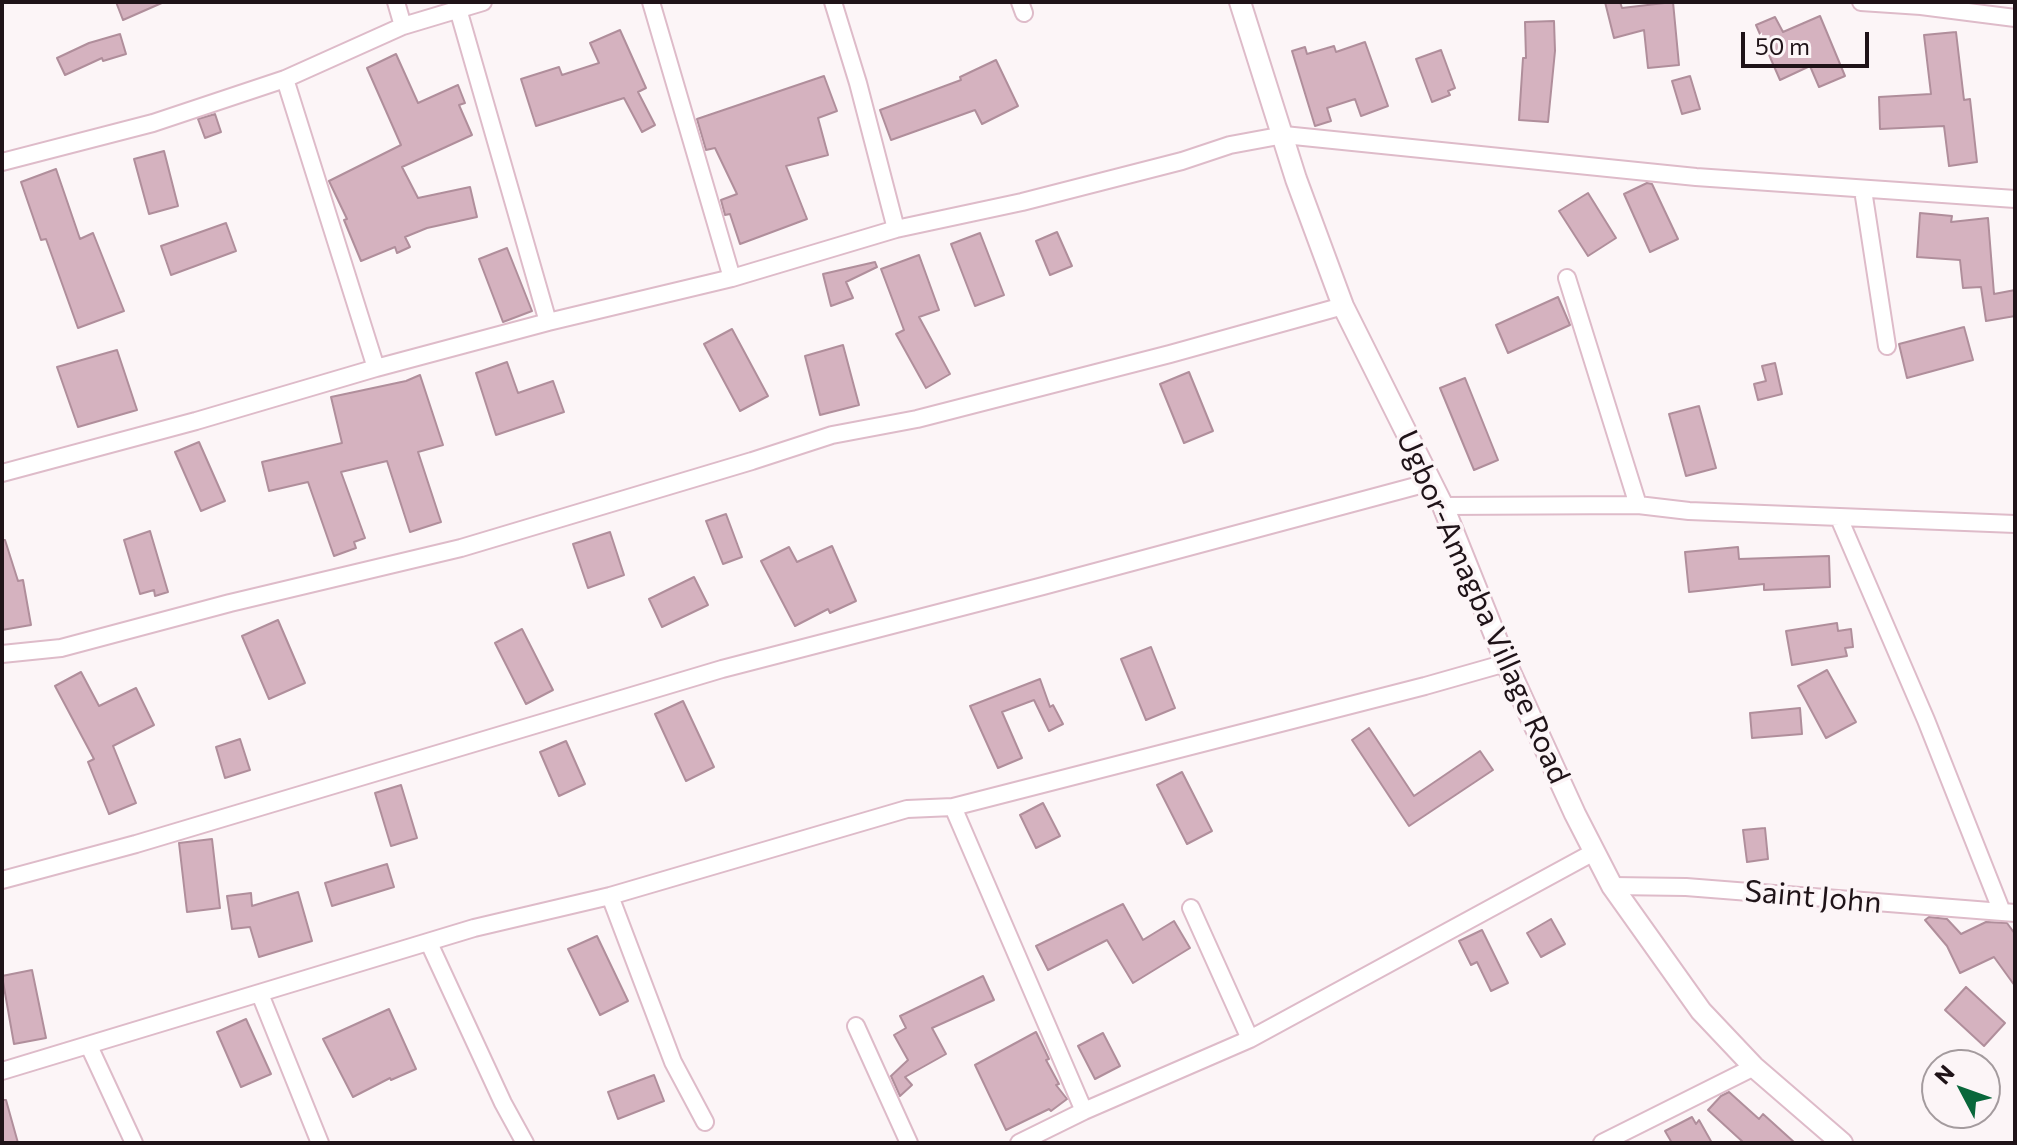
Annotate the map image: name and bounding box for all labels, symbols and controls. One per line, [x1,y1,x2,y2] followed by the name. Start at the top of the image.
[1745,16,1873,66] scale bar
[1755,31,1810,60] text: 50 m
[1389,425,1577,789] street label: Ugbor-Amagba Village Road
[1743,873,1883,921] street label: Saint John
[1921,1049,2001,1129] north arrow
[1928,1059,1960,1089] text: N

